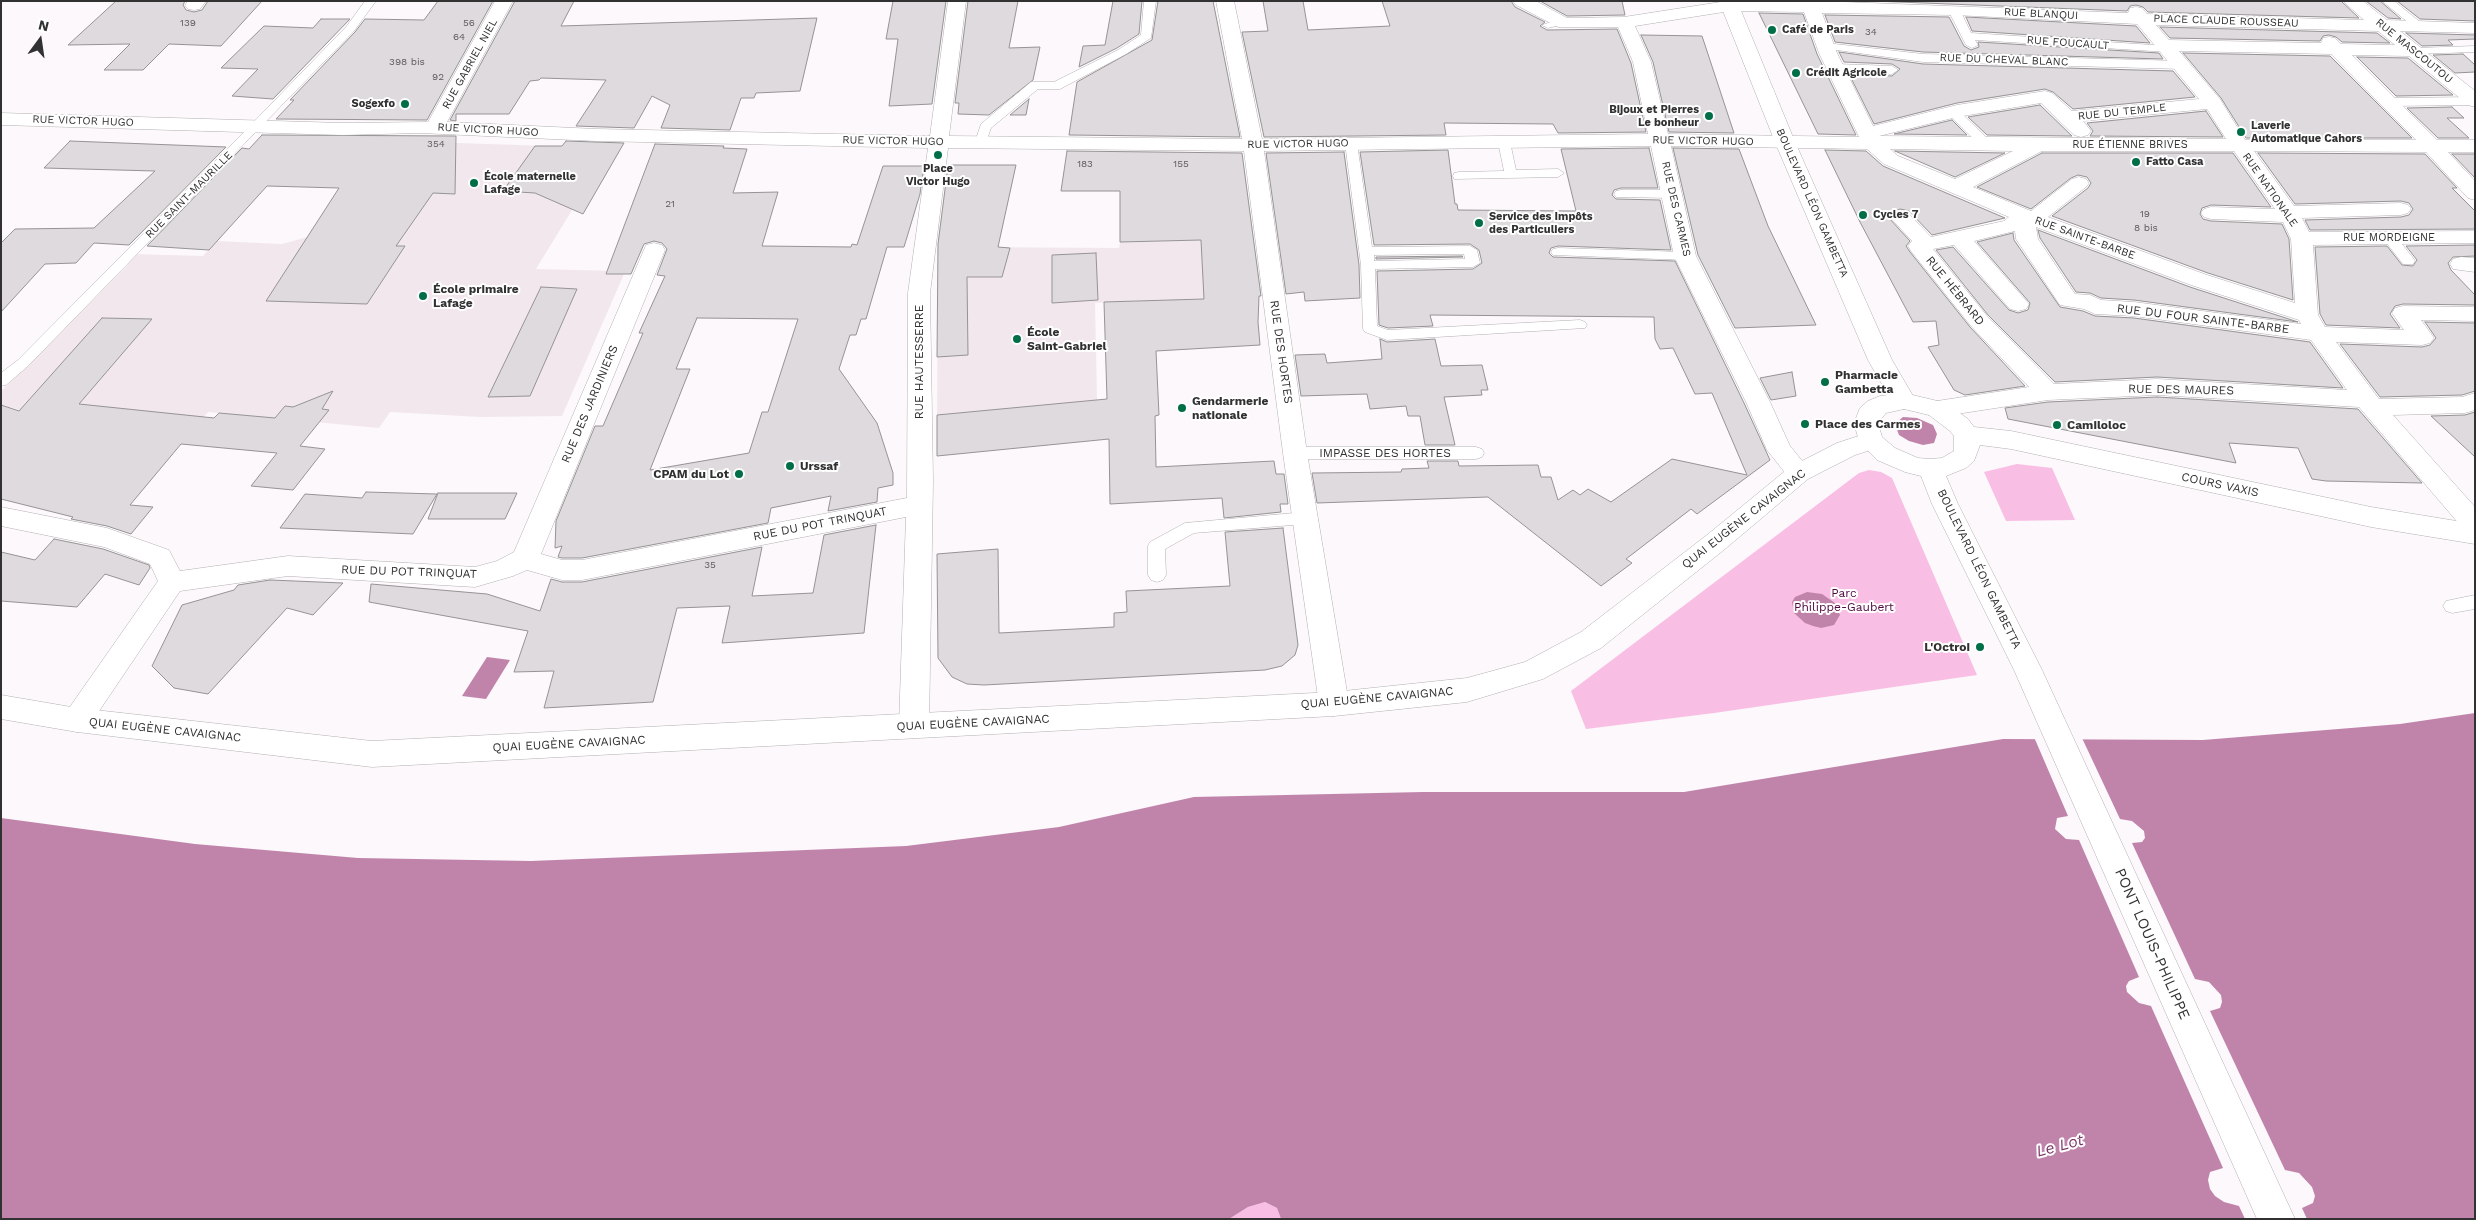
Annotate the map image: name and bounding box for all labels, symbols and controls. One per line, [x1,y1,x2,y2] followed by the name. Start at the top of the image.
[2004,5,2078,23] street label: RUE BLANQUI
[2153,12,2299,30] street label: PLACE CLAUDE ROUSSEAU
[15,15,65,65] north arrow
[37,16,51,34] text: N
[2373,16,2455,86] street label: RUE MASCOUTOU
[180,17,196,29] house number: 139
[440,17,500,111] street label: RUE GABRIEL NIEL
[463,17,475,29] house number: 56
[1782,23,1854,37] place label: Café de Paris
[1766,24,1778,36] marker: Café de Paris
[1865,26,1877,38] house number: 34
[453,31,465,43] house number: 64
[2026,34,2110,52] street label: RUE FOUCAULT
[1939,51,2069,69] street label: RUE DU CHEVAL BLANC
[389,56,425,68] house number: 398 bis
[1806,66,1887,80] place label: Crédit Agricole
[1790,67,1802,79] marker: Crédit Agricole
[432,71,444,83] house number: 92
[352,97,395,111] place label: Sogexfo
[399,98,411,110] marker: Sogexfo
[2077,101,2167,123] street label: RUE DU TEMPLE
[1609,103,1699,129] place label: Bijoux et Pierres Le bonheur
[1703,110,1715,122] marker: Bijoux et Pierres Le bonheur
[32,113,134,129] street label: RUE VICTOR HUGO
[2251,119,2362,145] place label: Laverie Automatique Cahors
[437,121,539,139] street label: RUE VICTOR HUGO
[2235,126,2247,138] marker: Laverie Automatique Cahors
[1773,127,1851,279] street label: BOULEVARD LÉON GAMBETTA
[842,134,944,148] street label: RUE VICTOR HUGO
[1652,134,1754,148] street label: RUE VICTOR HUGO
[1247,137,1349,151] street label: RUE VICTOR HUGO
[427,138,445,150] house number: 354
[2072,138,2188,152] street label: RUE ÉTIENNE BRIVES
[143,149,235,241] street label: RUE SAINT-MAURILLE
[932,149,944,161] marker: Place Victor Hugo
[2240,150,2300,230] street label: RUE NATIONALE
[2146,155,2203,169] place label: Fatto Casa
[2130,156,2142,168] marker: Fatto Casa
[1077,158,1093,170] house number: 183
[1173,158,1189,170] house number: 155
[1659,160,1693,258] street label: RUE DES CARMES
[906,162,970,188] place label: Place Victor Hugo
[484,170,576,196] place label: École maternelle Lafage
[468,177,480,189] marker: École maternelle Lafage
[665,198,675,210] house number: 21
[1873,208,1918,222] place label: Cycles 7
[2140,208,2150,220] house number: 19
[1857,209,1869,221] marker: Cycles 7
[1489,210,1593,236] place label: Service des Impôts des Particuliers
[2033,214,2137,262] street label: RUE SAINTE-BARBE
[1473,217,1485,229] marker: Service des Impôts des Particuliers
[2134,222,2158,234] house number: 8 bis
[2343,231,2435,245] street label: RUE MORDEIGNE
[1923,253,1987,329] street label: RUE HÉBRARD
[433,282,519,310] place label: École primaire Lafage
[417,290,429,302] marker: École primaire Lafage
[1267,299,1295,405] street label: RUE DES HORTES
[2116,301,2290,337] street label: RUE DU FOUR SAINTE-BARBE
[912,305,926,419] street label: RUE HAUTESSERRE
[1027,325,1107,353] place label: École Saint-Gabriel
[1011,333,1023,345] marker: École Saint-Gabriel
[559,343,621,465] street label: RUE DES JARDINIERS
[1835,368,1898,396] place label: Pharmacie Gambetta
[1819,376,1831,388] marker: Pharmacie Gambetta
[2128,382,2234,398] street label: RUE DES MAURES
[1192,394,1269,422] place label: Gendarmerie nationale
[1176,402,1188,414] marker: Gendarmerie nationale
[1815,417,1920,431] place label: Place des Carmes
[1799,418,1811,430] marker: Place des Carmes
[2067,418,2126,432] place label: Camiloloc
[2051,419,2063,431] marker: Camiloloc
[1319,446,1451,460] street label: IMPASSE DES HORTES
[800,459,838,473] place label: Urssaf
[784,460,796,472] marker: Urssaf
[1679,466,1809,572] street label: QUAI EUGÈNE CAVAIGNAC
[653,467,729,481] place label: CPAM du Lot
[733,468,745,480] marker: CPAM du Lot
[2180,470,2260,500] street label: COURS VAXIS
[1934,487,2024,651] street label: BOULEVARD LÉON GAMBETTA
[752,504,888,544] street label: RUE DU POT TRINQUAT
[704,559,716,571] house number: 35
[341,562,477,582] street label: RUE DU POT TRINQUAT
[1794,586,1894,614] park label: Parc Philippe-Gaubert
[1924,640,1970,654] place label: L'Octroi
[1974,641,1986,653] marker: L'Octroi
[1300,684,1454,712] street label: QUAI EUGÈNE CAVAIGNAC
[896,712,1050,734] street label: QUAI EUGÈNE CAVAIGNAC
[88,715,242,745] street label: QUAI EUGÈNE CAVAIGNAC
[492,733,646,755] street label: QUAI EUGÈNE CAVAIGNAC
[2111,866,2193,1022] street label: PONT LOUIS-PHILIPPE
[2034,1130,2086,1162] water label: Le Lot

